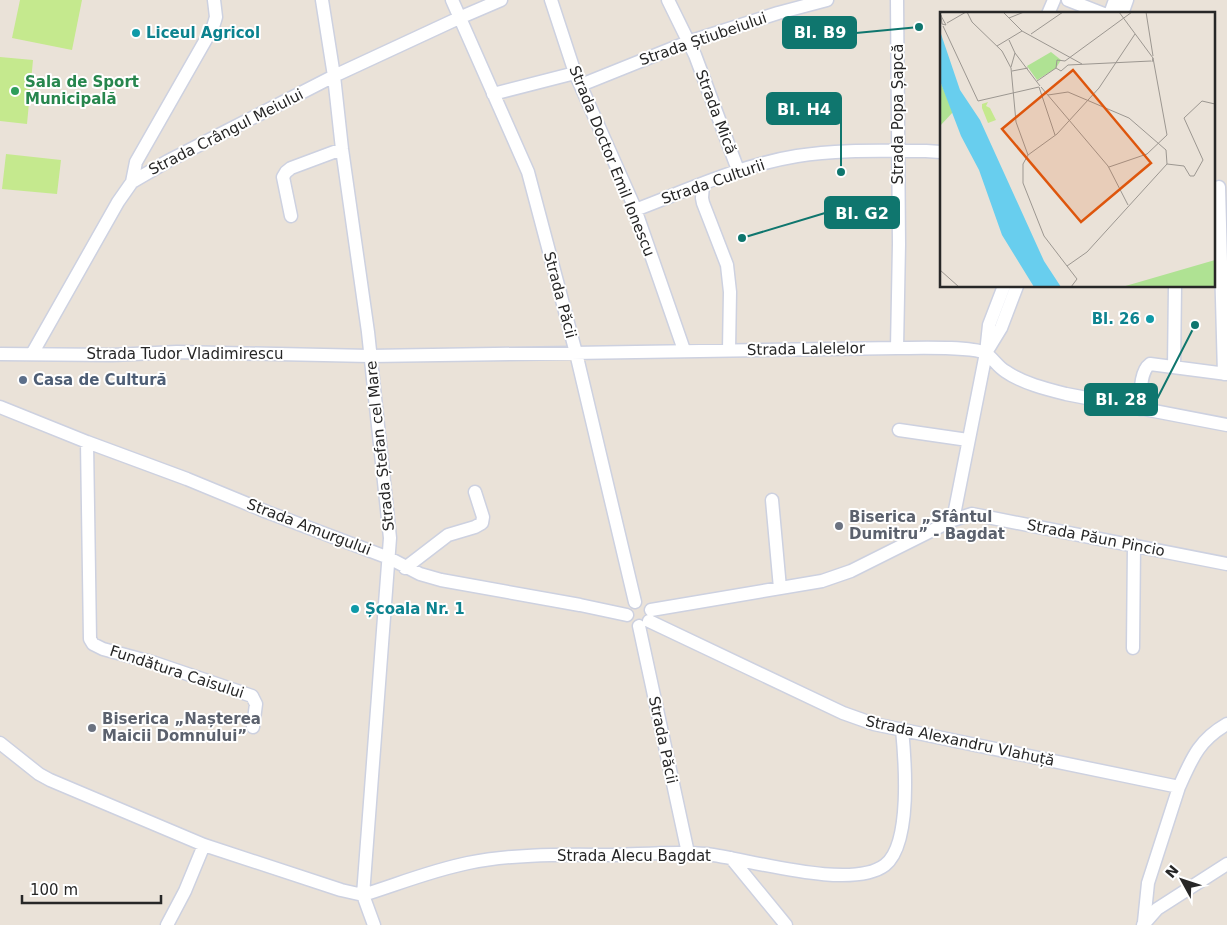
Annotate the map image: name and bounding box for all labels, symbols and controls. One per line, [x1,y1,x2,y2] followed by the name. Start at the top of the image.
[637,9,769,69] street label: Strada Știubeiului
[940,12,1214,288] inset map
[783,17,856,48] callout: Bl. B9
[794,23,846,42] text: Bl. B9
[146,24,260,42] place label: Liceul Agricol
[130,27,142,39] marker: Liceul Agricol
[889,43,907,185] street label: Strada Popa Șapcă
[565,63,659,259] street label: Strada Doctor Emil Ionescu
[692,67,740,157] street label: Strada Mică
[25,73,139,108] place label: Sala de Sport Municipală
[9,85,21,97] marker: Sala de Sport Municipală
[146,85,306,179] street label: Strada Crângul Meiului
[767,93,841,124] callout: Bl. H4
[777,100,831,119] text: Bl. H4
[659,156,767,208] street label: Strada Culturii
[825,197,899,228] callout: Bl. G2
[835,204,889,223] text: Bl. G2
[540,250,580,340] street label: Strada Păcii
[1092,310,1140,328] place label: Bl. 26
[1144,313,1156,325] marker: Bl. 26
[747,339,866,359] street label: Strada Lalelelor
[87,345,284,363] street label: Strada Tudor Vladimirescu
[362,360,398,532] street label: Strada Ștefan cel Mare
[33,371,167,389] place label: Casa de Cultură
[17,374,29,386] marker: Casa de Cultură
[1085,384,1157,415] callout: Bl. 28
[1095,390,1147,409] text: Bl. 28
[244,495,374,559] street label: Strada Amurgului
[849,508,1005,543] place label: Biserica „Sfântul Dumitru” - Bagdat
[1025,516,1167,560] street label: Strada Păun Pincio
[833,520,845,532] marker: Biserica „Sfântul Dumitru” - Bagdat
[365,600,465,618] place label: Școala Nr. 1
[349,603,361,615] marker: Școala Nr. 1
[108,642,246,702] street label: Fundătura Caisului
[645,695,681,785] street label: Strada Păcii
[102,710,261,745] place label: Biserica „Nașterea Maicii Domnului”
[864,712,1056,770] street label: Strada Alexandru Vlahuță
[86,722,98,734] marker: Biserica „Nașterea Maicii Domnului”
[557,847,711,865] street label: Strada Alecu Bagdat
[1157,855,1207,905] north arrow
[1162,862,1182,881] text: N
[22,872,161,904] scale bar
[30,881,78,899] text: 100 m

